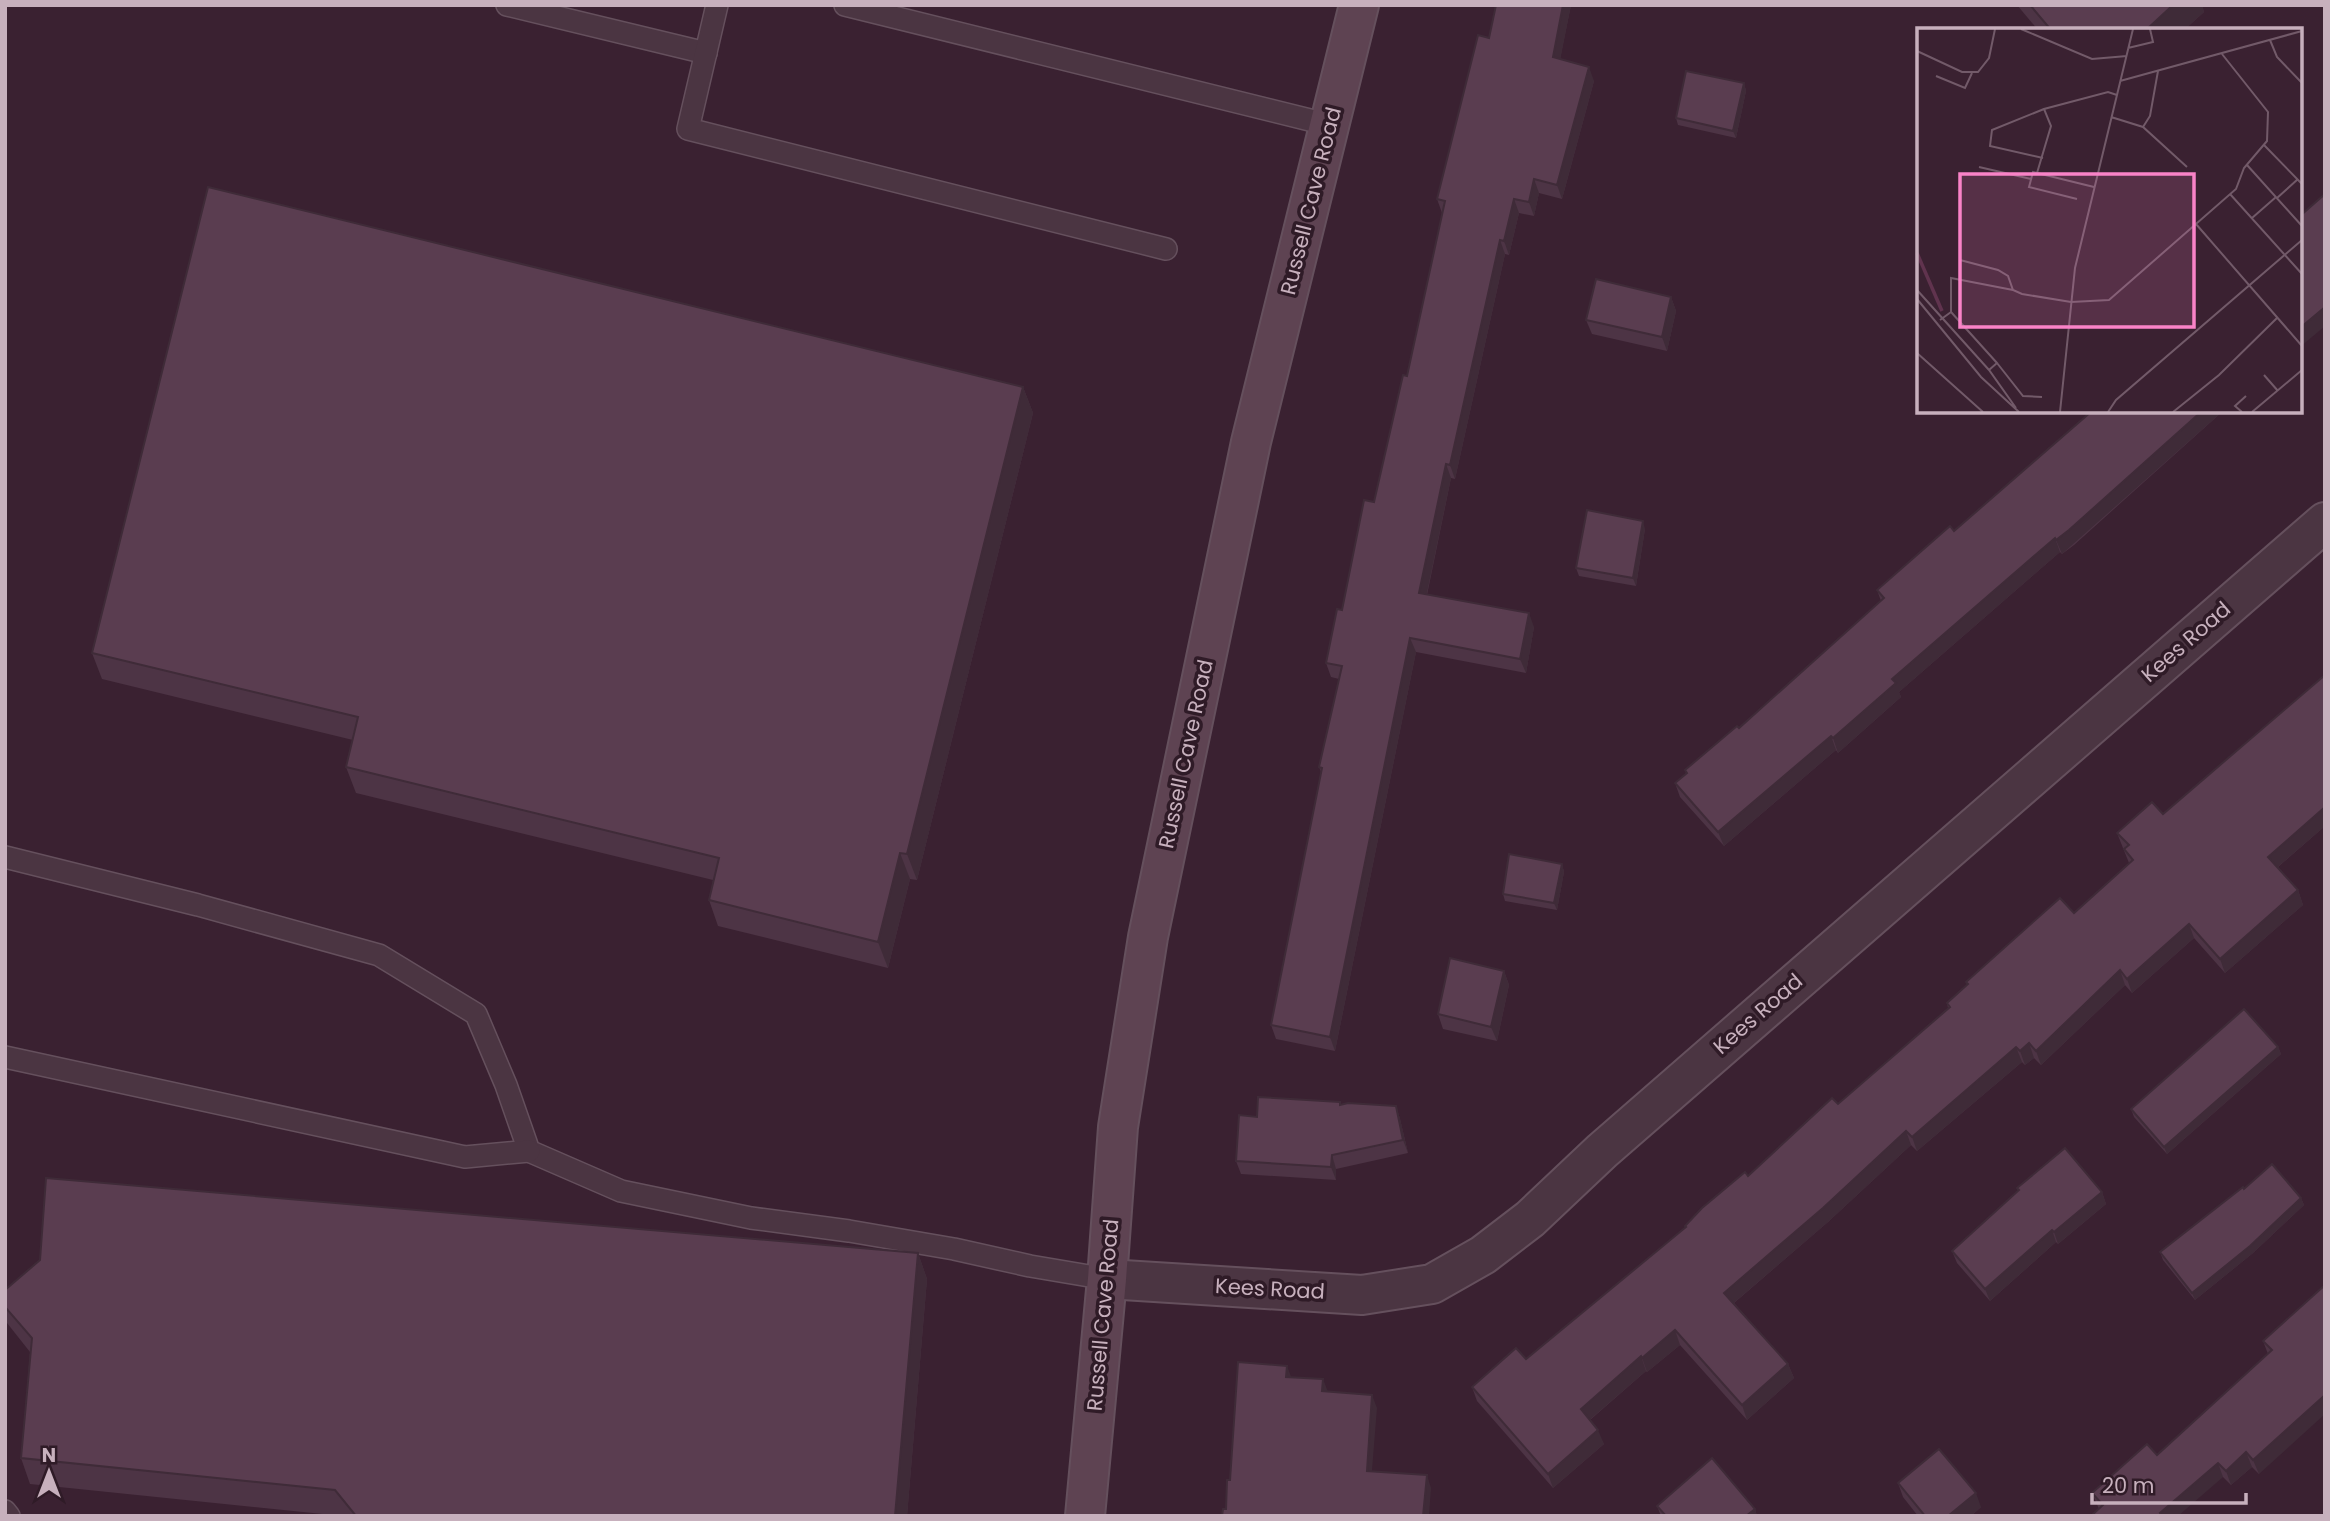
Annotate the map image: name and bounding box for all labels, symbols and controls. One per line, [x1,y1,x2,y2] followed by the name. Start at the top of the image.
[1917,28,2302,413] inset map
[1273,104,1348,298] street label: Russell Cave Road
[2135,595,2237,689] street label: Kees Road
[1151,657,1220,851] street label: Russell Cave Road
[1707,967,1809,1061] street label: Kees Road
[1080,1218,1125,1412] street label: Russell Cave Road
[1214,1271,1326,1306] street label: Kees Road
[14,1437,84,1507] north arrow
[42,1442,56,1469] text: N
[2092,1462,2246,1506] scale bar
[2102,1471,2155,1500] text: 20 m

